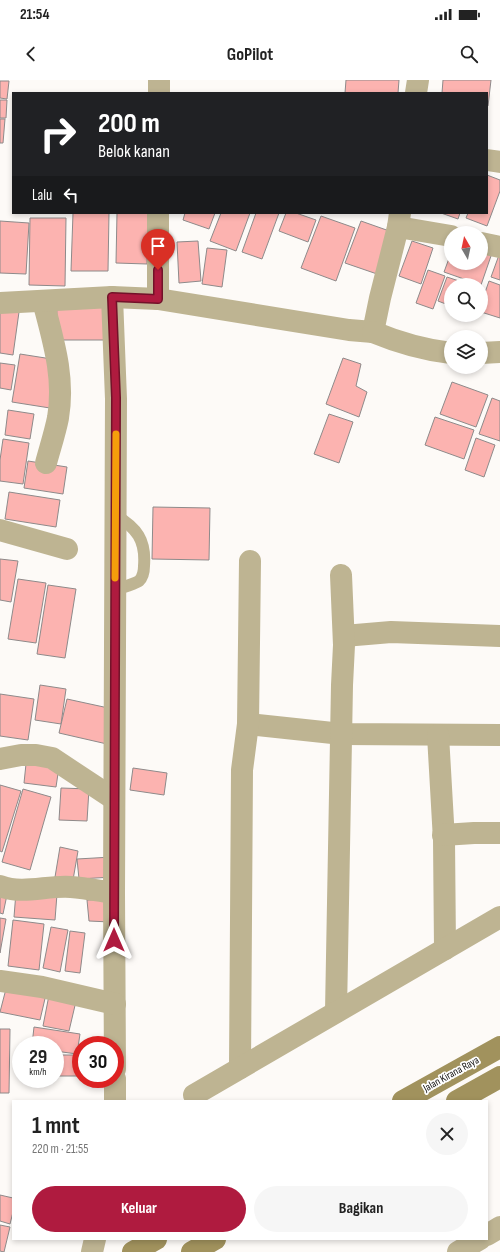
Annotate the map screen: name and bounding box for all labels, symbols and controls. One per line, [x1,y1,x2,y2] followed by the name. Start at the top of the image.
[20,5,49,24] text: 21:54
[20,43,42,65] icon: back
[458,43,480,65] icon: search
[227,44,273,65] text: GoPilot
[98,107,160,140] text: 200 m
[32,108,84,160] icon: right
[98,141,170,162] text: Belok kanan
[60,184,82,206] icon: left
[32,186,52,205] text: Lalu
[444,226,488,270] north arrow
[444,226,488,374] map controls
[141,229,175,270] pin
[147,235,169,257] icon: arrive
[444,278,488,322] button: search
[444,330,488,374] button: layers
[93,919,135,961] position arrow
[72,1036,124,1088] speed limit sign: 30
[29,1045,47,1069] text: 29
[420,1053,481,1095] street label: Jalan Kirana Raya
[29,1066,47,1078] text: km/h
[32,1111,80,1140] text: 1 mnt
[426,1113,468,1155] button: close
[32,1141,89,1157] text: 220 m · 21:55
[32,1186,246,1232] button: Keluar
[254,1186,468,1232] button: Bagikan

